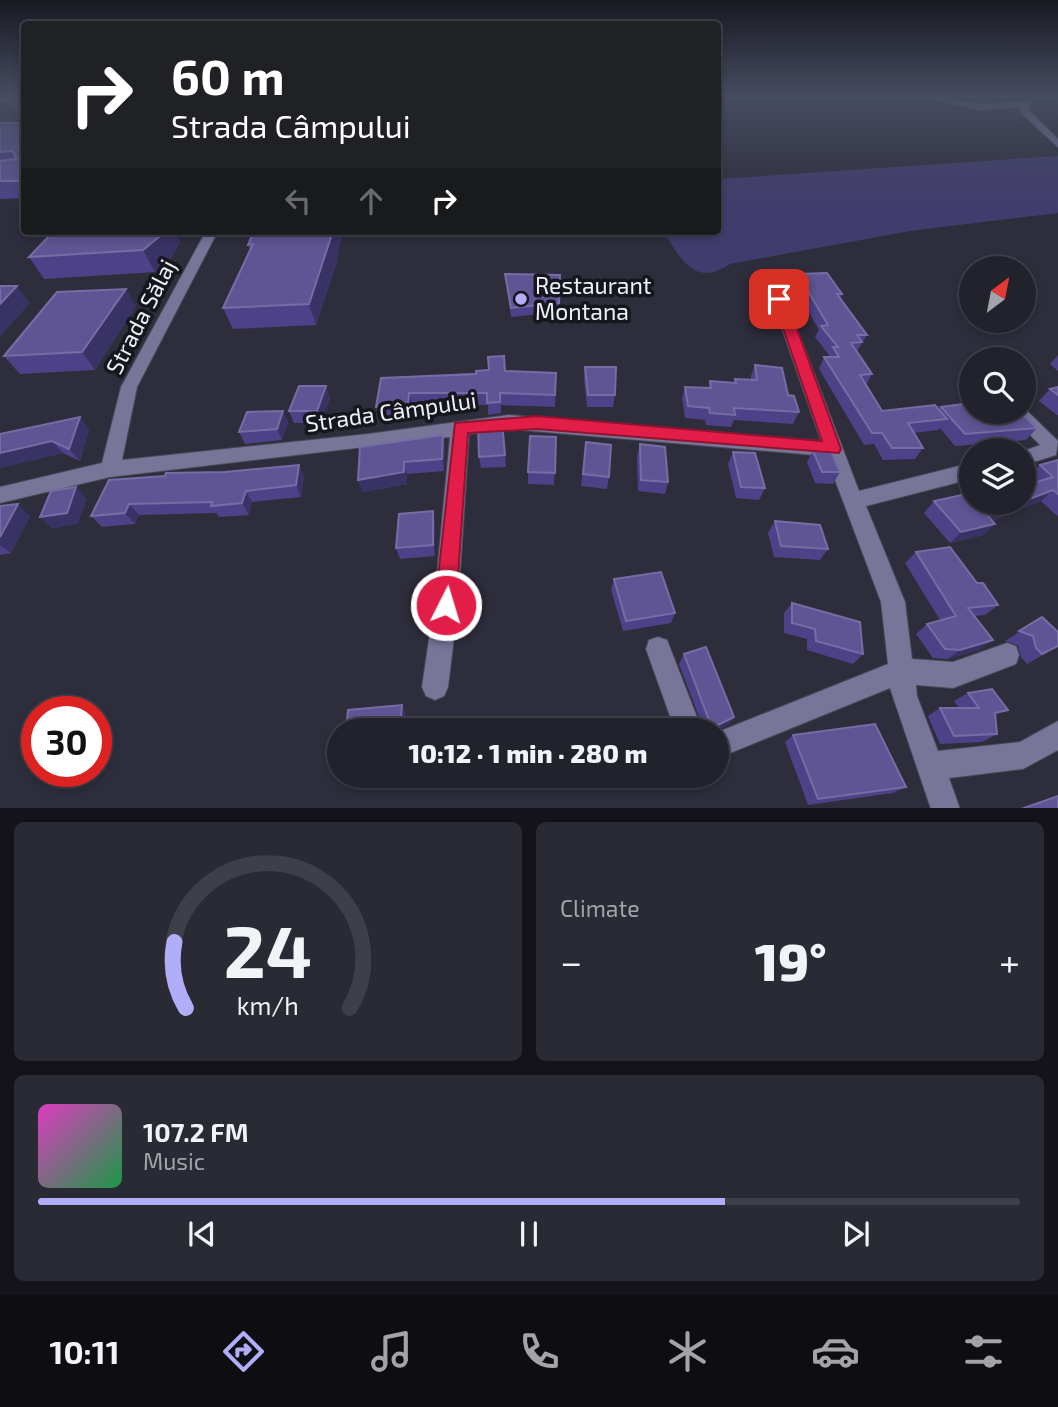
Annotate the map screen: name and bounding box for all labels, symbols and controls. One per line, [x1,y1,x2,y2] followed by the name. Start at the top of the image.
[171,46,285,105] text: 60 m
[56,49,147,140] icon: right
[171,106,411,144] text: Strada Câmpului
[279,182,317,220] icon: left
[352,182,390,220] icon: ahead
[425,182,463,220] icon: right
[99,254,181,379] street label: Strada Sălaj
[959,256,1036,332] north arrow
[959,256,1036,515] map controls
[749,269,809,329] pin
[535,271,652,325] place label: Restaurant Montana
[760,280,798,318] icon: arrive
[513,291,529,307] marker: Restaurant Montana
[959,347,1036,424] button: search
[304,385,478,437] street label: Strada Câmpului
[959,438,1036,515] button: layers
[409,568,483,642] position arrow
[21,696,112,787] speed limit sign: 30
[409,737,647,768] text: 10:12 · 1 min · 280 m
[560,894,640,922] text: Climate
[224,905,312,993] text: 24
[755,929,827,991] text: 19°
[560,938,582,984] text: −
[999,938,1020,984] text: +
[237,989,299,1019] text: km/h
[143,1116,249,1147] text: 107.2 FM
[143,1147,205,1175] text: Music
[183,1215,221,1253] icon: previous
[510,1215,548,1253] icon: pause
[837,1215,875,1253] icon: next
[219,1327,268,1376] icon: directions
[367,1327,416,1376] icon: music
[515,1327,564,1376] icon: phone
[663,1327,712,1376] icon: climate
[811,1327,860,1376] icon: car
[959,1327,1008,1376] icon: filters
[50,1332,119,1370] text: 10:11

